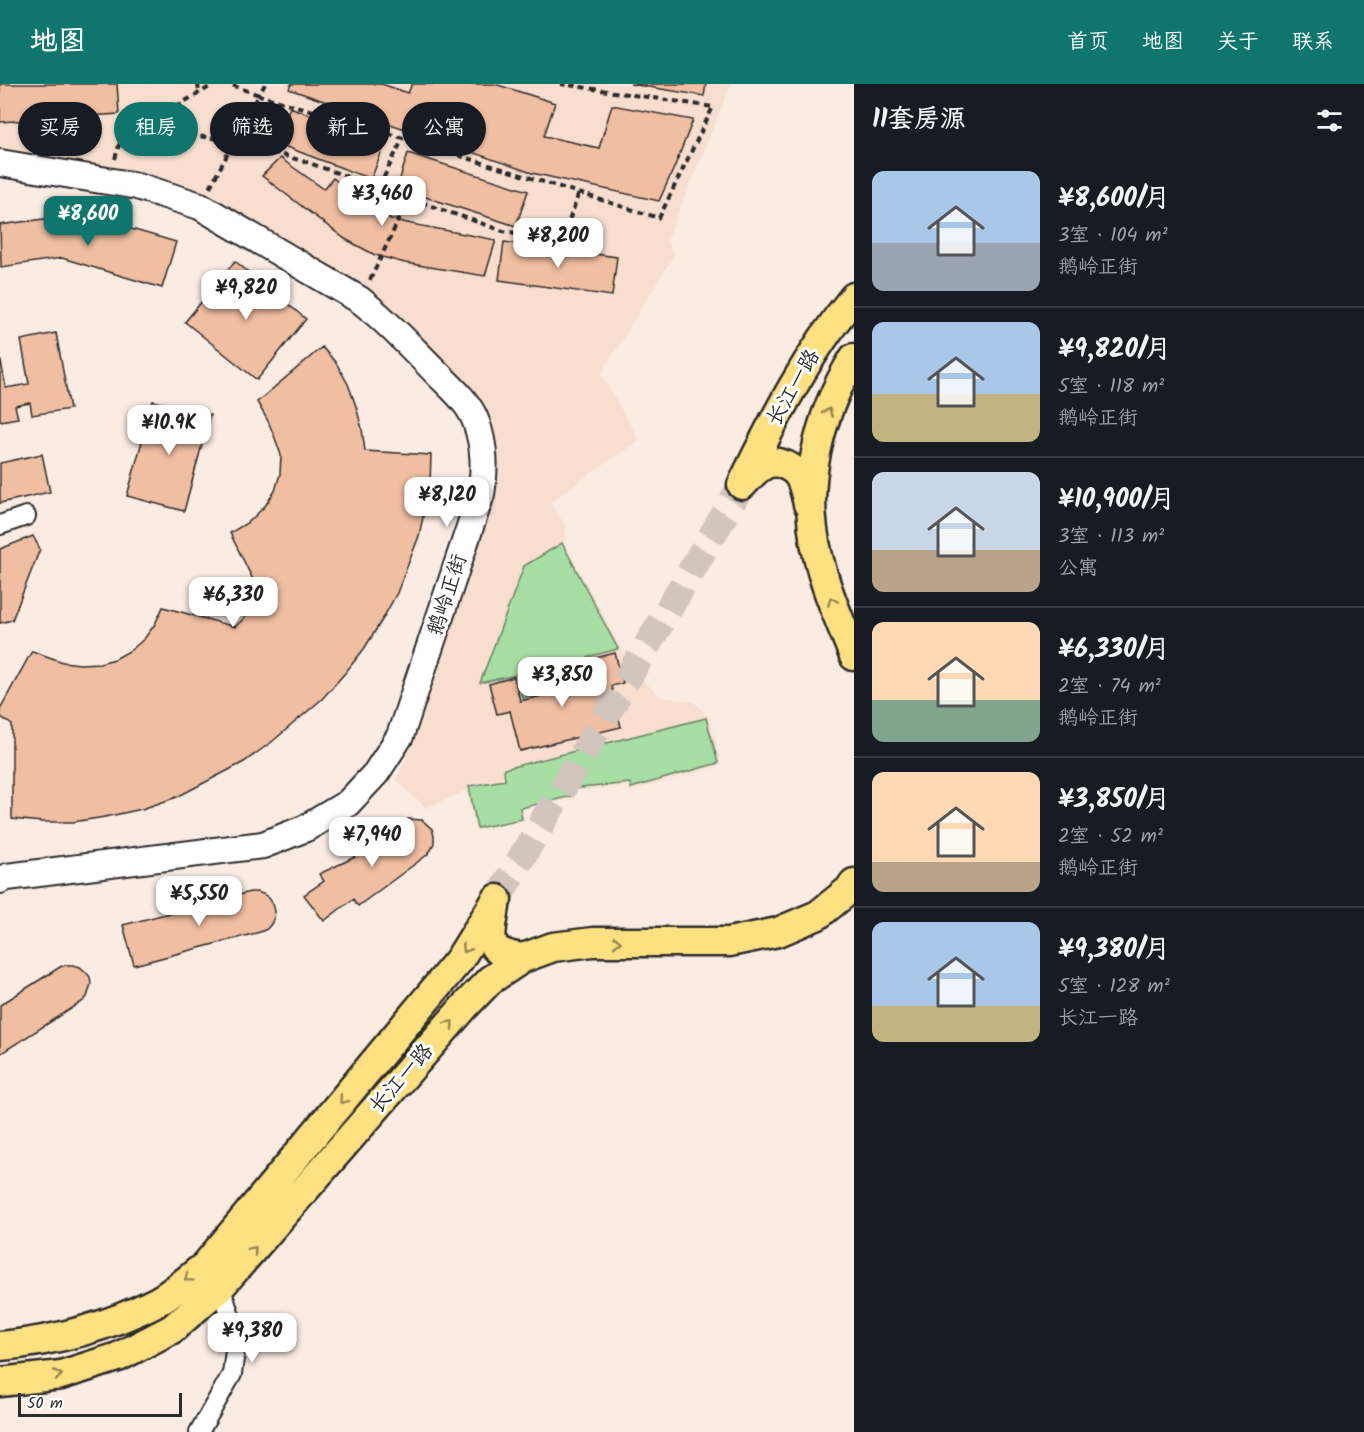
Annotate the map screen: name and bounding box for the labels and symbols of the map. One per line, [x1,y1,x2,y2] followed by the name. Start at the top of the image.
[333,176,431,227] pin: ¥3,460
[39,196,137,247] pin: ¥8,600
[509,218,607,269] pin: ¥8,200
[197,270,295,321] pin: ¥9,820
[759,343,829,433] street label: 长江一路
[120,405,218,456] pin: ¥10.9K
[821,407,833,418] one-way arrow
[398,477,496,528] pin: ¥8,120
[419,550,477,640] street label: 鹅岭正街
[184,577,282,628] pin: ¥6,330
[827,597,840,607] one-way arrow
[513,657,611,708] pin: ¥3,850
[323,817,421,868] pin: ¥7,940
[150,876,248,927] pin: ¥5,550
[613,936,622,948] one-way arrow
[461,943,473,953] one-way arrow
[443,1020,454,1031] one-way arrow
[362,1036,442,1122] street label: 长江一路
[339,1093,350,1104] one-way arrow
[246,1246,257,1257] one-way arrow
[183,1271,194,1282] one-way arrow
[203,1313,301,1364] pin: ¥9,380
[53,1369,63,1381] one-way arrow
[18,1390,182,1418] scale bar

